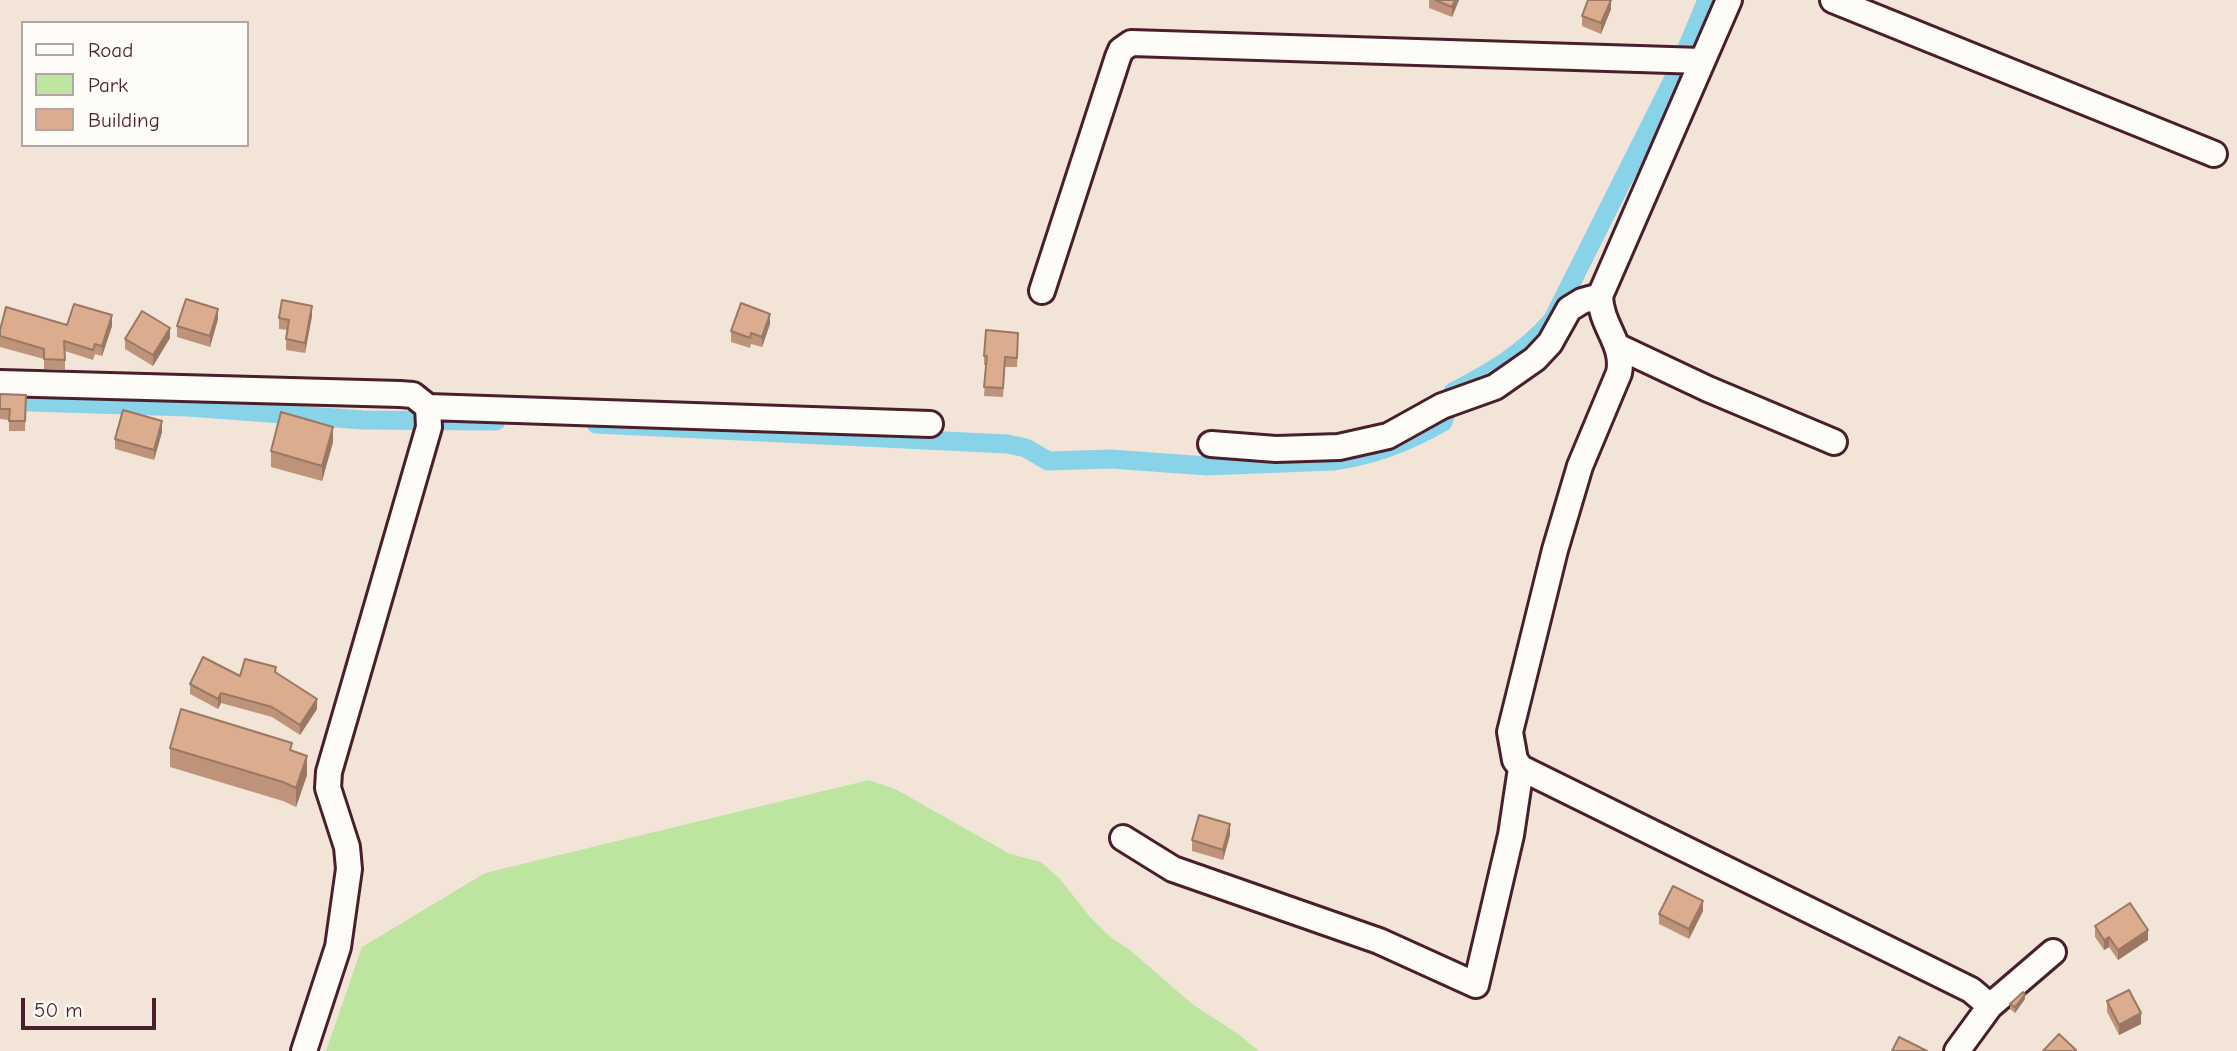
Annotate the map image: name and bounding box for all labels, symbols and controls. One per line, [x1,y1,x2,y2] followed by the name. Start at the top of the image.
[21,21,248,147] legend
[88,38,133,62] text: Road
[88,73,128,97] text: Park
[88,108,160,132] text: Building
[24,984,159,1028] scale bar
[34,998,83,1022] text: 50 m

